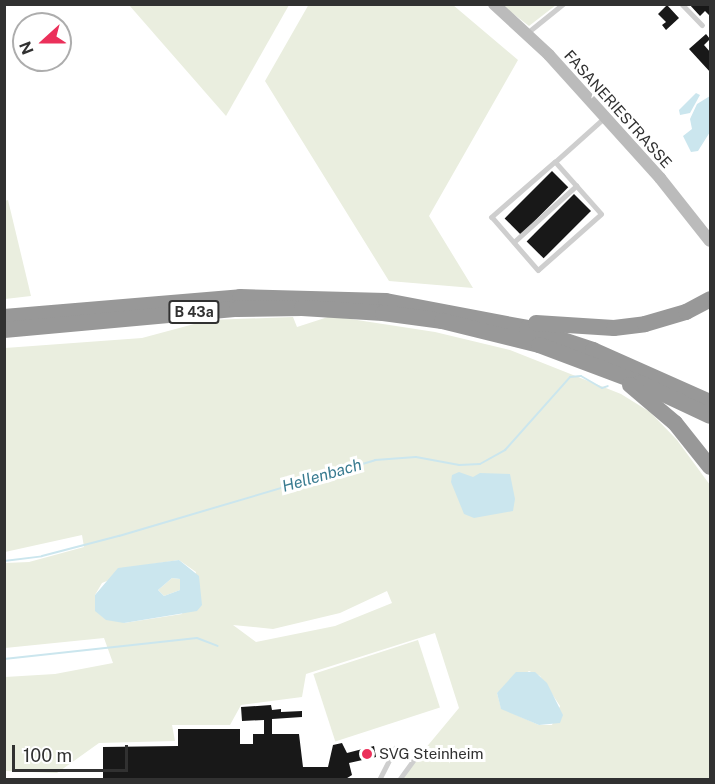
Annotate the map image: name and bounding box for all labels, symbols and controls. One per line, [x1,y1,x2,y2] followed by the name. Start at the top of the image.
[12,12,72,72] north arrow
[15,39,38,57] text: N
[560,46,676,172] street label: FASANERIESTRASSE
[167,301,221,323] road number: B 43a
[280,455,364,497] water label: Hellenbach
[15,733,130,771] scale bar
[23,745,72,766] text: 100 m
[379,745,484,763] place label: SVG Steinheim
[360,747,374,761] marker: SVG Steinheim

